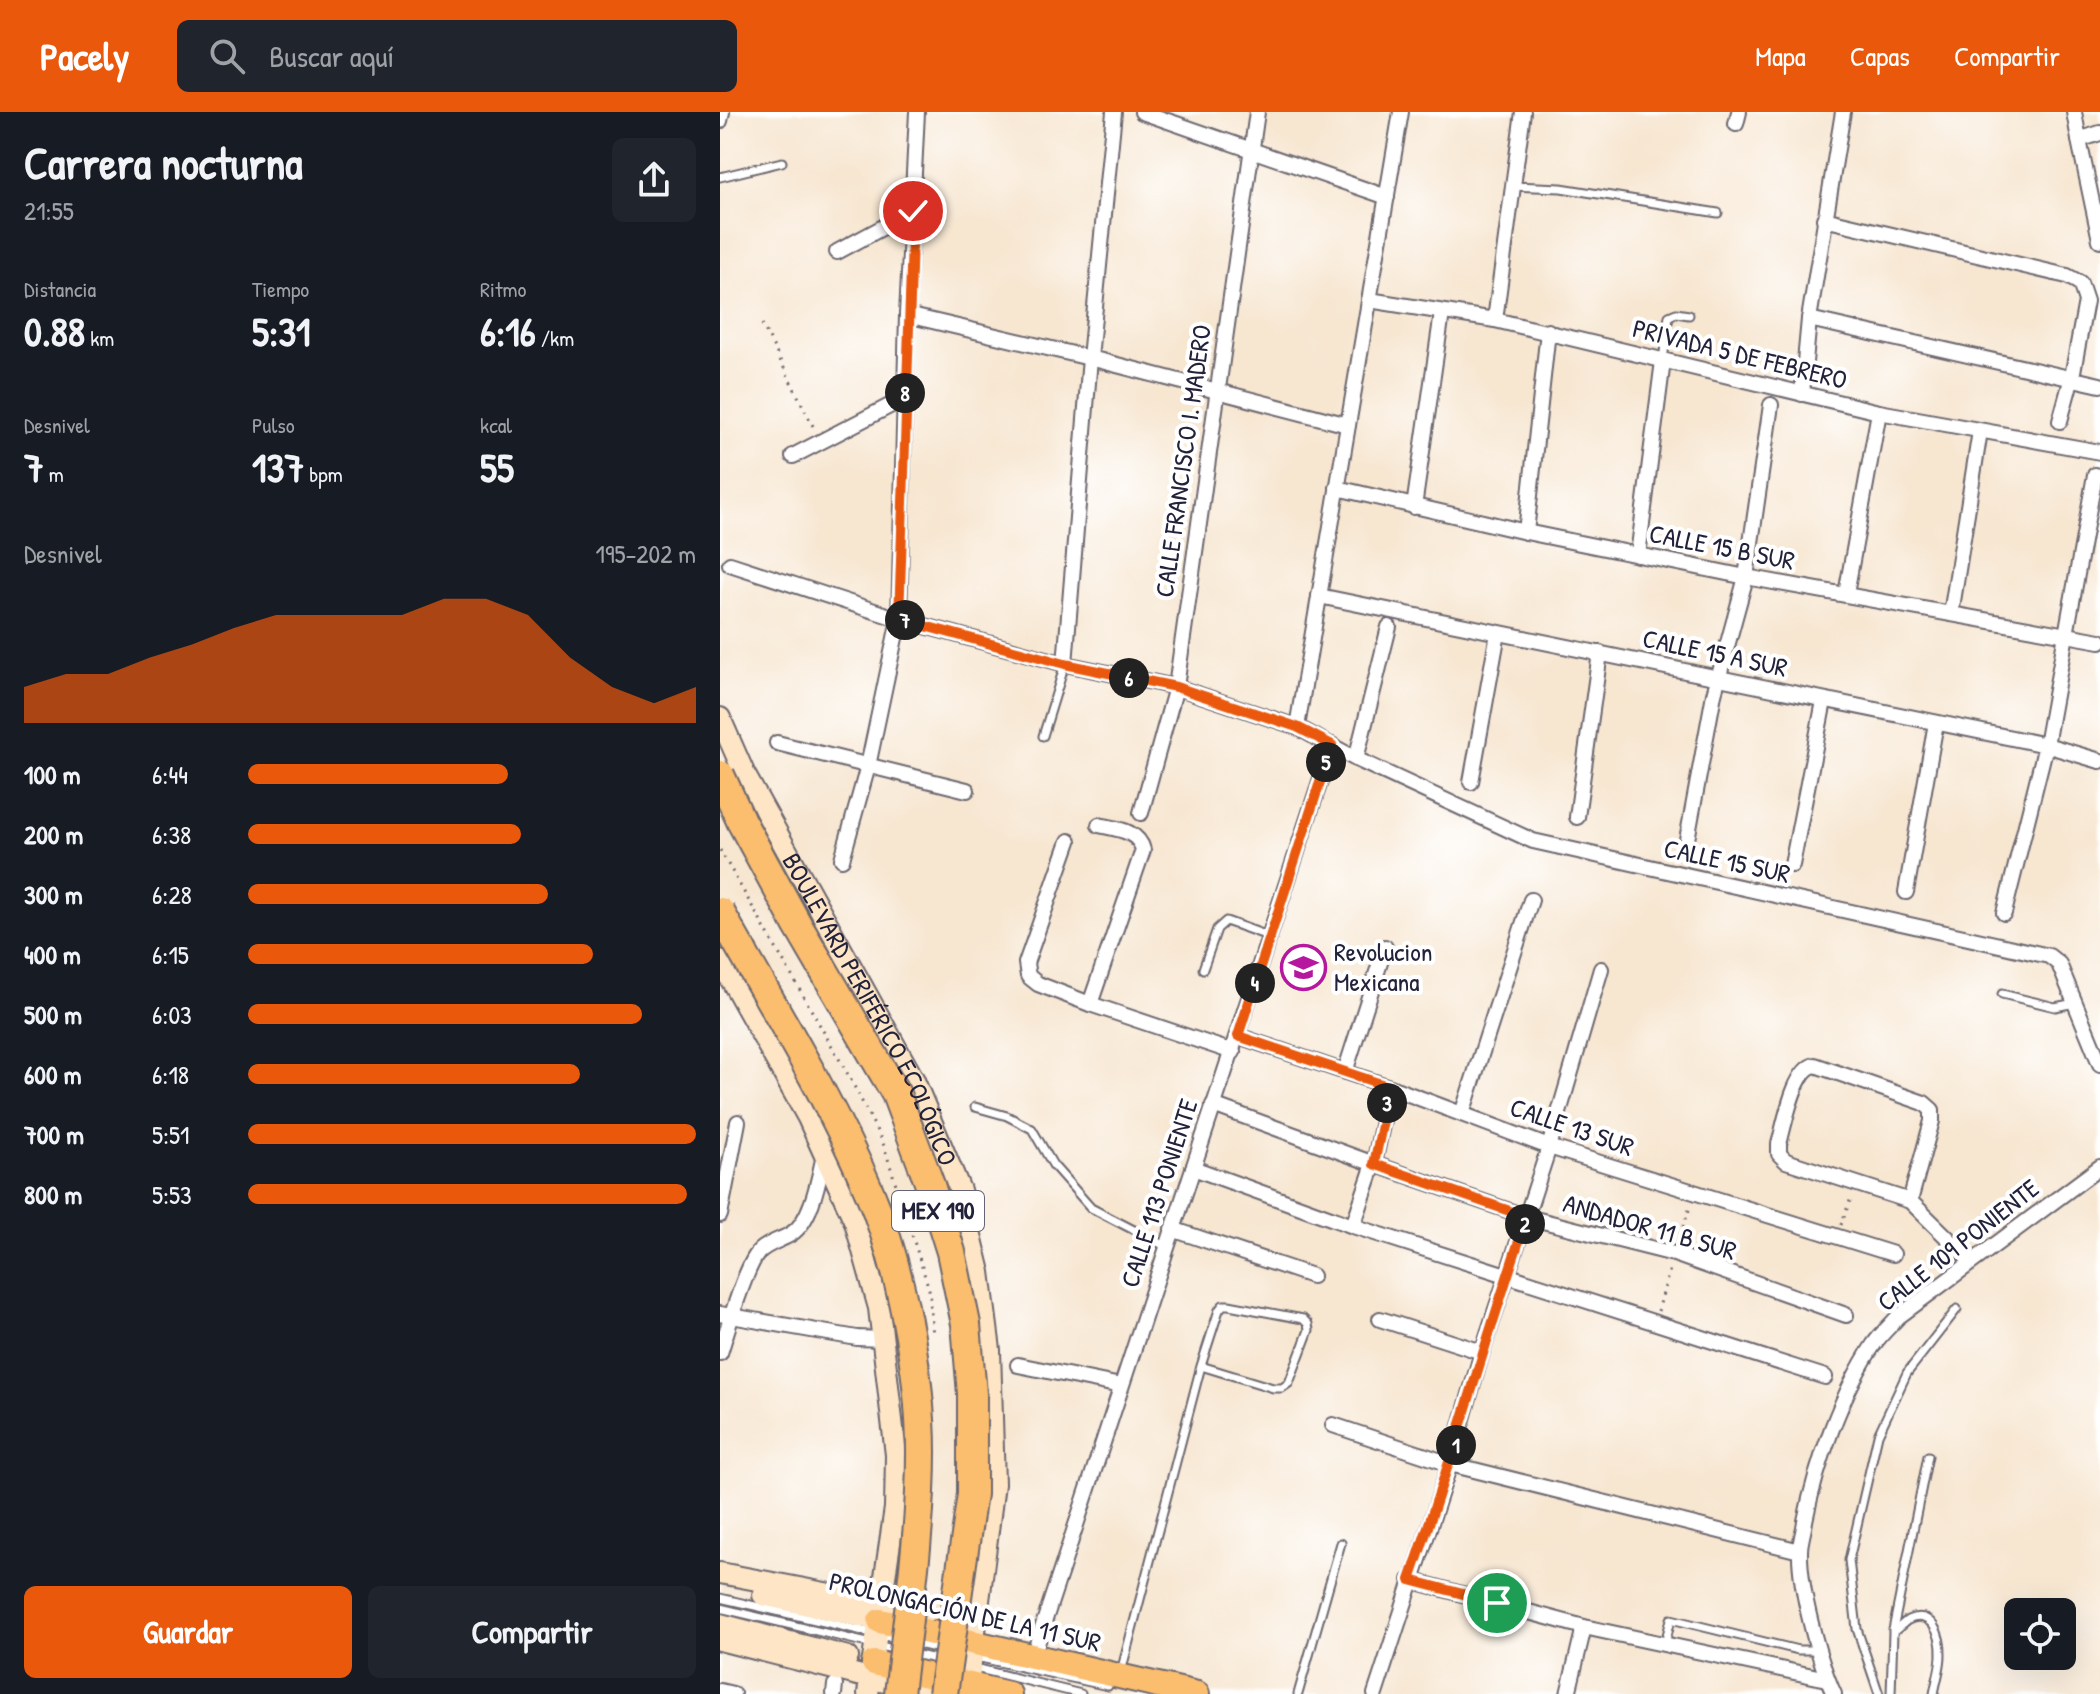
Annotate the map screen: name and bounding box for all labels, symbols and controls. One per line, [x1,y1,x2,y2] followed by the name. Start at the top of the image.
[177,20,737,92] search box
[40,30,129,82] text: Pacely
[205,34,249,78] icon: search
[269,36,394,76] text: Buscar aquí
[1755,37,1806,75] text: Mapa
[1850,37,1910,75] text: Capas
[1954,37,2060,75] text: Compartir
[24,133,303,193] text: Carrera nocturna
[612,138,696,222] button: share
[879,177,947,245] pin
[891,189,935,233] icon: check
[24,193,74,228] text: 21:55
[24,274,96,304] text: Distancia
[252,274,309,304] text: Tiempo
[480,274,526,304] text: Ritmo
[24,304,85,358] text: 0.88
[252,304,311,358] text: 5:31
[480,304,536,358] text: 6:16
[1629,310,1851,397] street label: PRIVADA 5 DE FEBRERO
[1146,322,1219,599] street label: CALLE FRANCISCO I. MADERO
[85,323,114,353] text: km
[536,323,574,353] text: /km
[885,373,925,413] pin: 8
[900,378,910,408] text: 8
[24,410,90,440] text: Desnivel
[252,410,295,440] text: Pulso
[480,410,512,440] text: kcal
[24,440,44,494] text: 7
[252,440,304,494] text: 137
[480,440,514,494] text: 55
[44,459,64,489] text: m
[304,459,343,489] text: bpm
[1646,515,1798,578] street label: CALLE 15 B SUR
[24,536,102,571] text: Desnivel
[595,536,696,571] text: 195–202 m
[885,600,925,640] pin: 7
[900,605,910,635] text: 7
[1640,620,1791,685] street label: CALLE 15 A SUR
[1109,658,1149,698] pin: 6
[1125,663,1133,693] text: 6
[1306,742,1346,782] pin: 5
[1321,747,1331,777] text: 5
[24,757,80,792] text: 100 m
[152,757,188,792] text: 6:44
[24,817,83,852] text: 200 m
[152,817,191,852] text: 6:38
[1661,830,1794,891] street label: CALLE 15 SUR
[775,846,966,1171] street label: BOULEVARD PERIFÉRICO ECOLÓGICO
[24,877,83,912] text: 300 m
[152,877,192,912] text: 6:28
[1334,934,1433,999] place label: Revolucion Mexicana
[24,937,81,972] text: 400 m
[152,937,189,972] text: 6:15
[1279,943,1327,991] school or university icon: Revolucion Mexicana
[1235,963,1275,1003] pin: 4
[1251,968,1259,998] text: 4
[24,997,82,1032] text: 500 m
[152,997,192,1032] text: 6:03
[24,1057,81,1092] text: 600 m
[152,1057,189,1092] text: 6:18
[1367,1083,1407,1123] pin: 3
[1382,1088,1392,1118] text: 3
[1506,1089,1639,1164] street label: CALLE 13 SUR
[1112,1094,1206,1292] street label: CALLE 113 PONIENTE
[24,1117,84,1152] text: 700 m
[152,1117,189,1152] text: 5:51
[1870,1170,2046,1319] street label: CALLE 109 PONIENTE
[24,1177,82,1212] text: 800 m
[152,1177,192,1212] text: 5:53
[1560,1185,1741,1268] street label: ANDADOR 11 B SUR
[892,1191,984,1231] road number: MEX 190
[1505,1204,1545,1244] pin: 2
[1520,1209,1530,1239] text: 2
[1436,1425,1476,1465] pin: 1
[1452,1430,1460,1460] text: 1
[826,1563,1104,1660] street label: PROLONGACIÓN DE LA 11 SUR
[1463,1569,1531,1637] pin
[1475,1581,1519,1625] icon: arrive
[24,1586,352,1678] button: Guardar
[368,1586,696,1678] button: Compartir
[2004,1598,2076,1670] map controls
[2004,1598,2076,1670] button: locate

